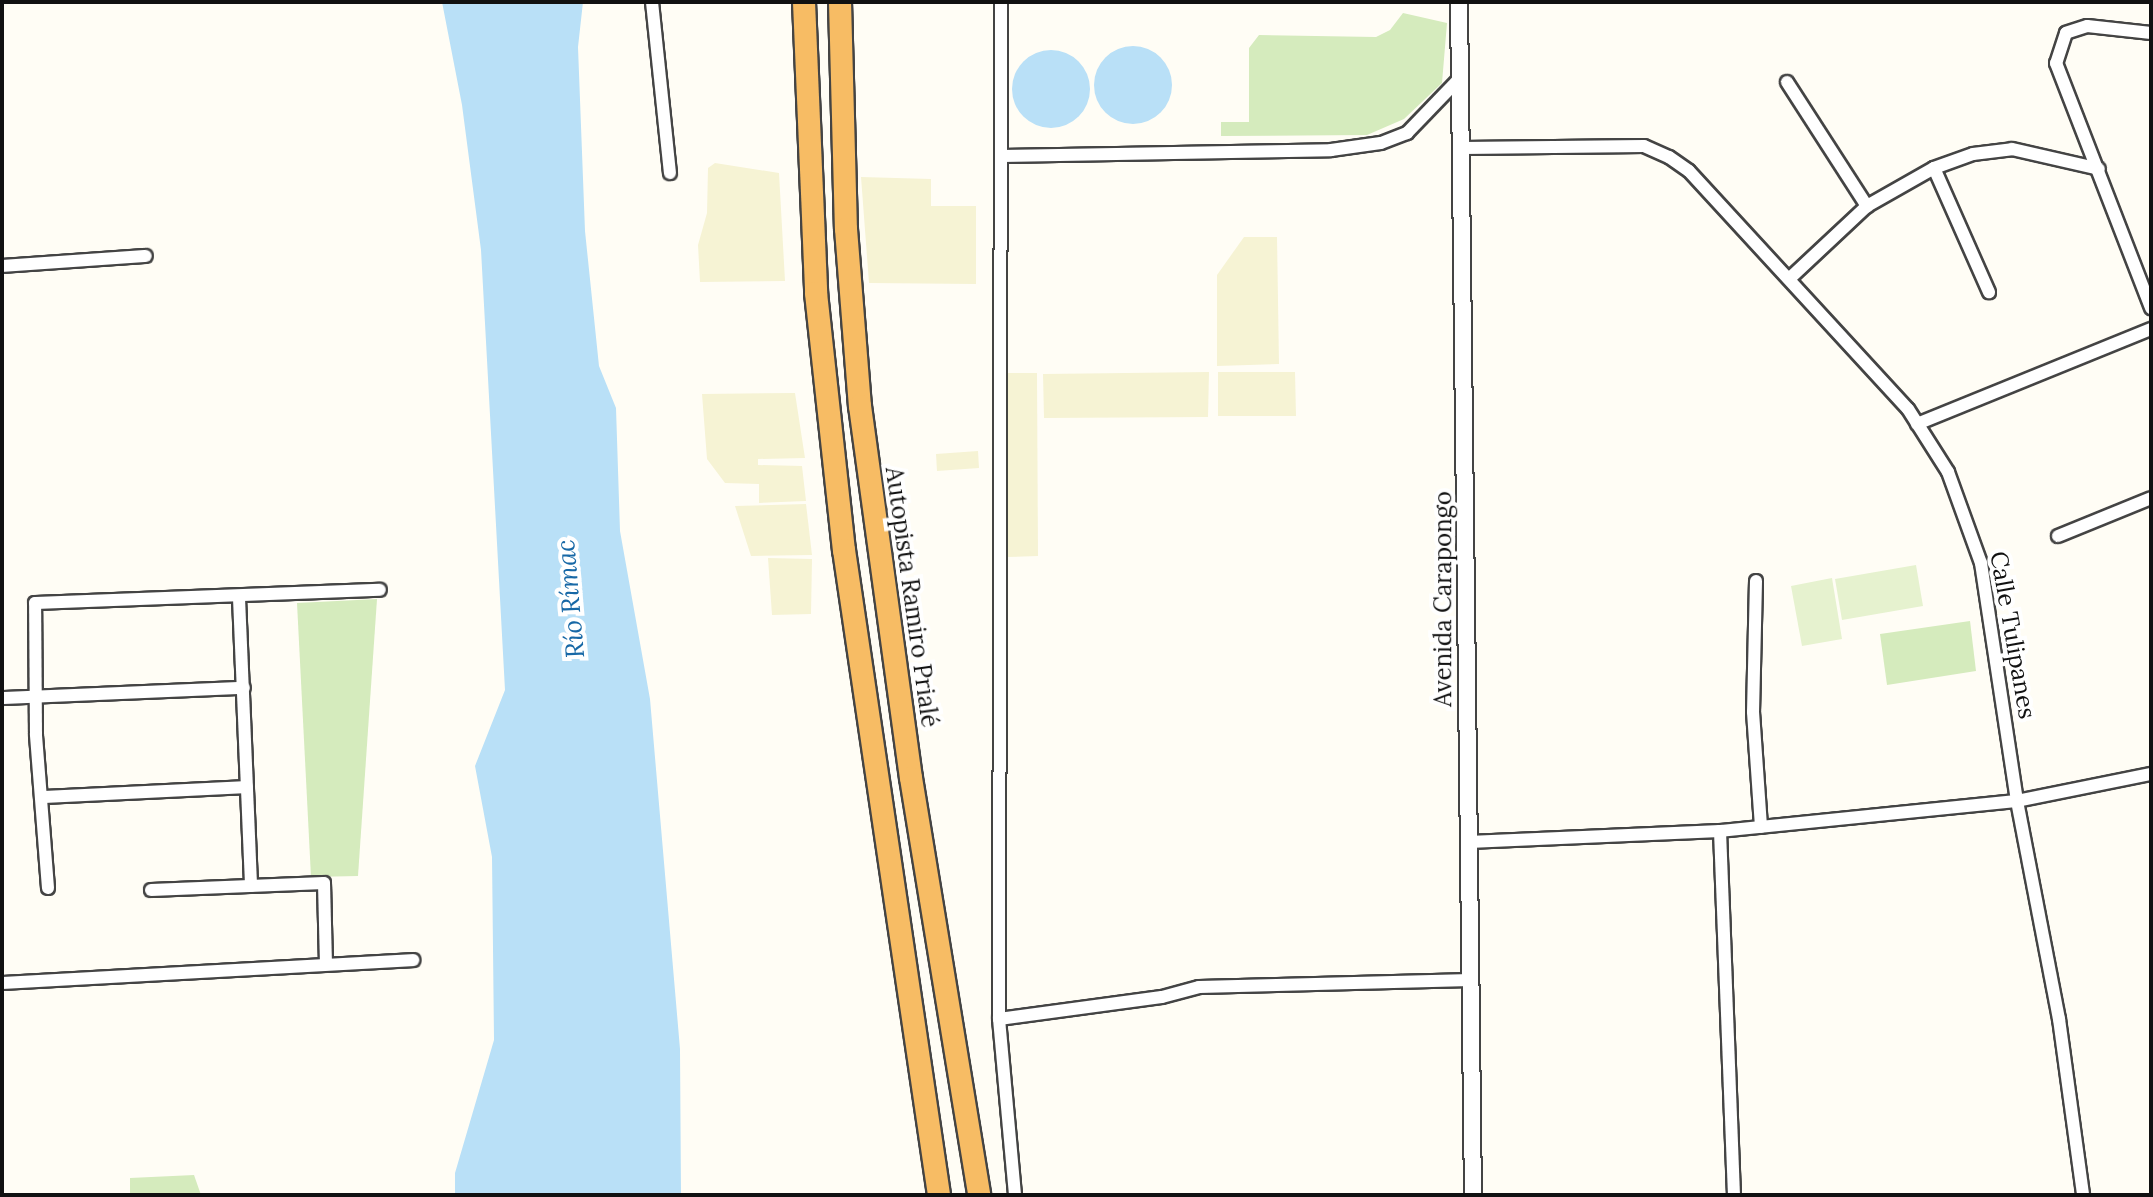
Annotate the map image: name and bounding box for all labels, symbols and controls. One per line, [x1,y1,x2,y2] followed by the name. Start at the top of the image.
[879,465,945,729] street label: Autopista Ramiro Prialé
[1429,491,1457,707] street label: Avenida Carapongo
[549,538,591,660] water label: Río Rímac
[1984,549,2042,721] street label: Calle Tulipanes

